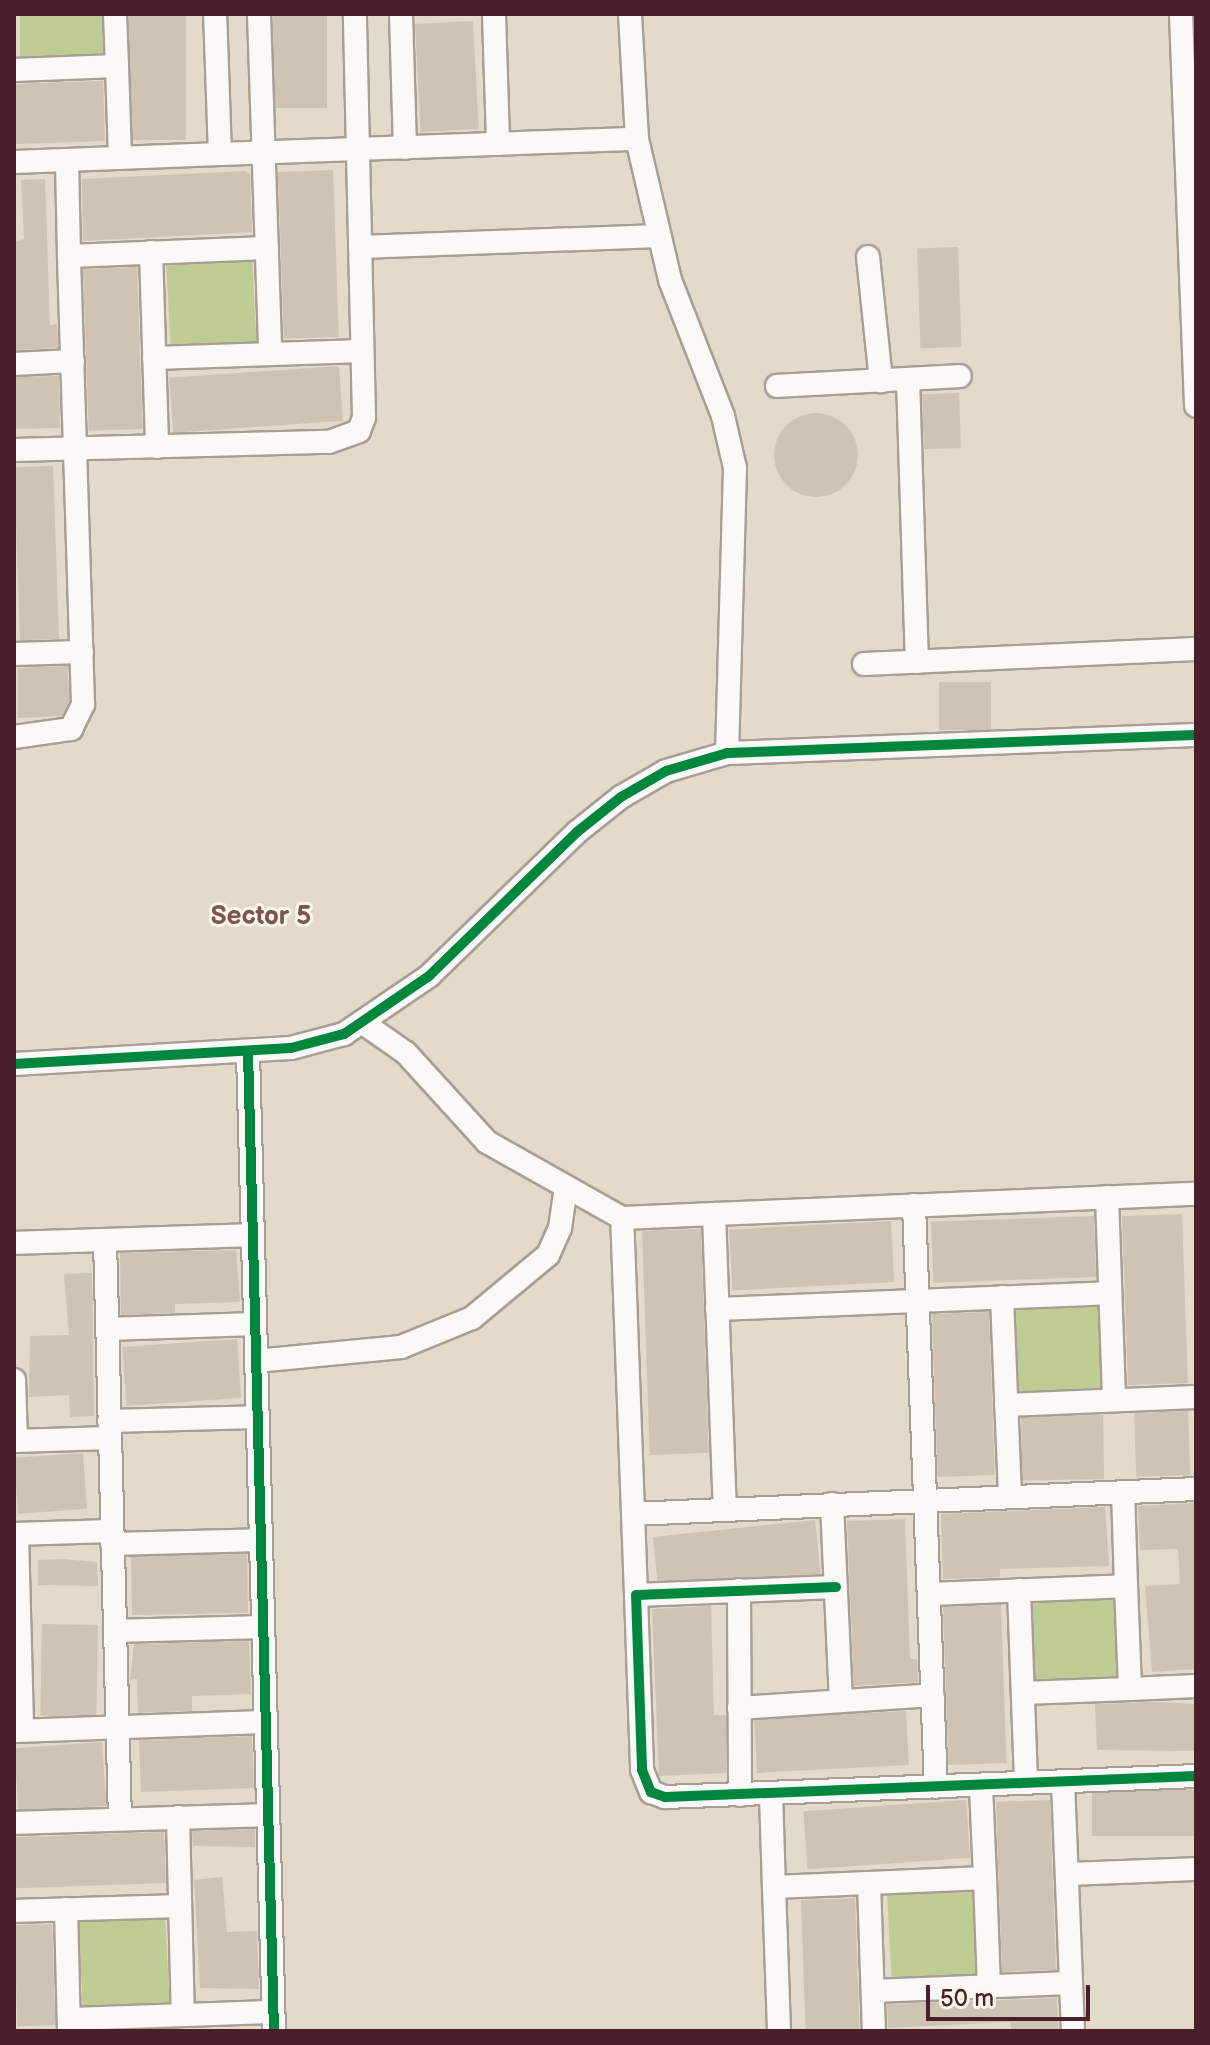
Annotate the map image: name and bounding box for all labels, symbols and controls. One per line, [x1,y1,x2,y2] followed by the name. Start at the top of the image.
[211,901,311,933] district label: Sector 5
[930,1969,1094,2019] scale bar
[940,1984,994,2013] text: 50 m

